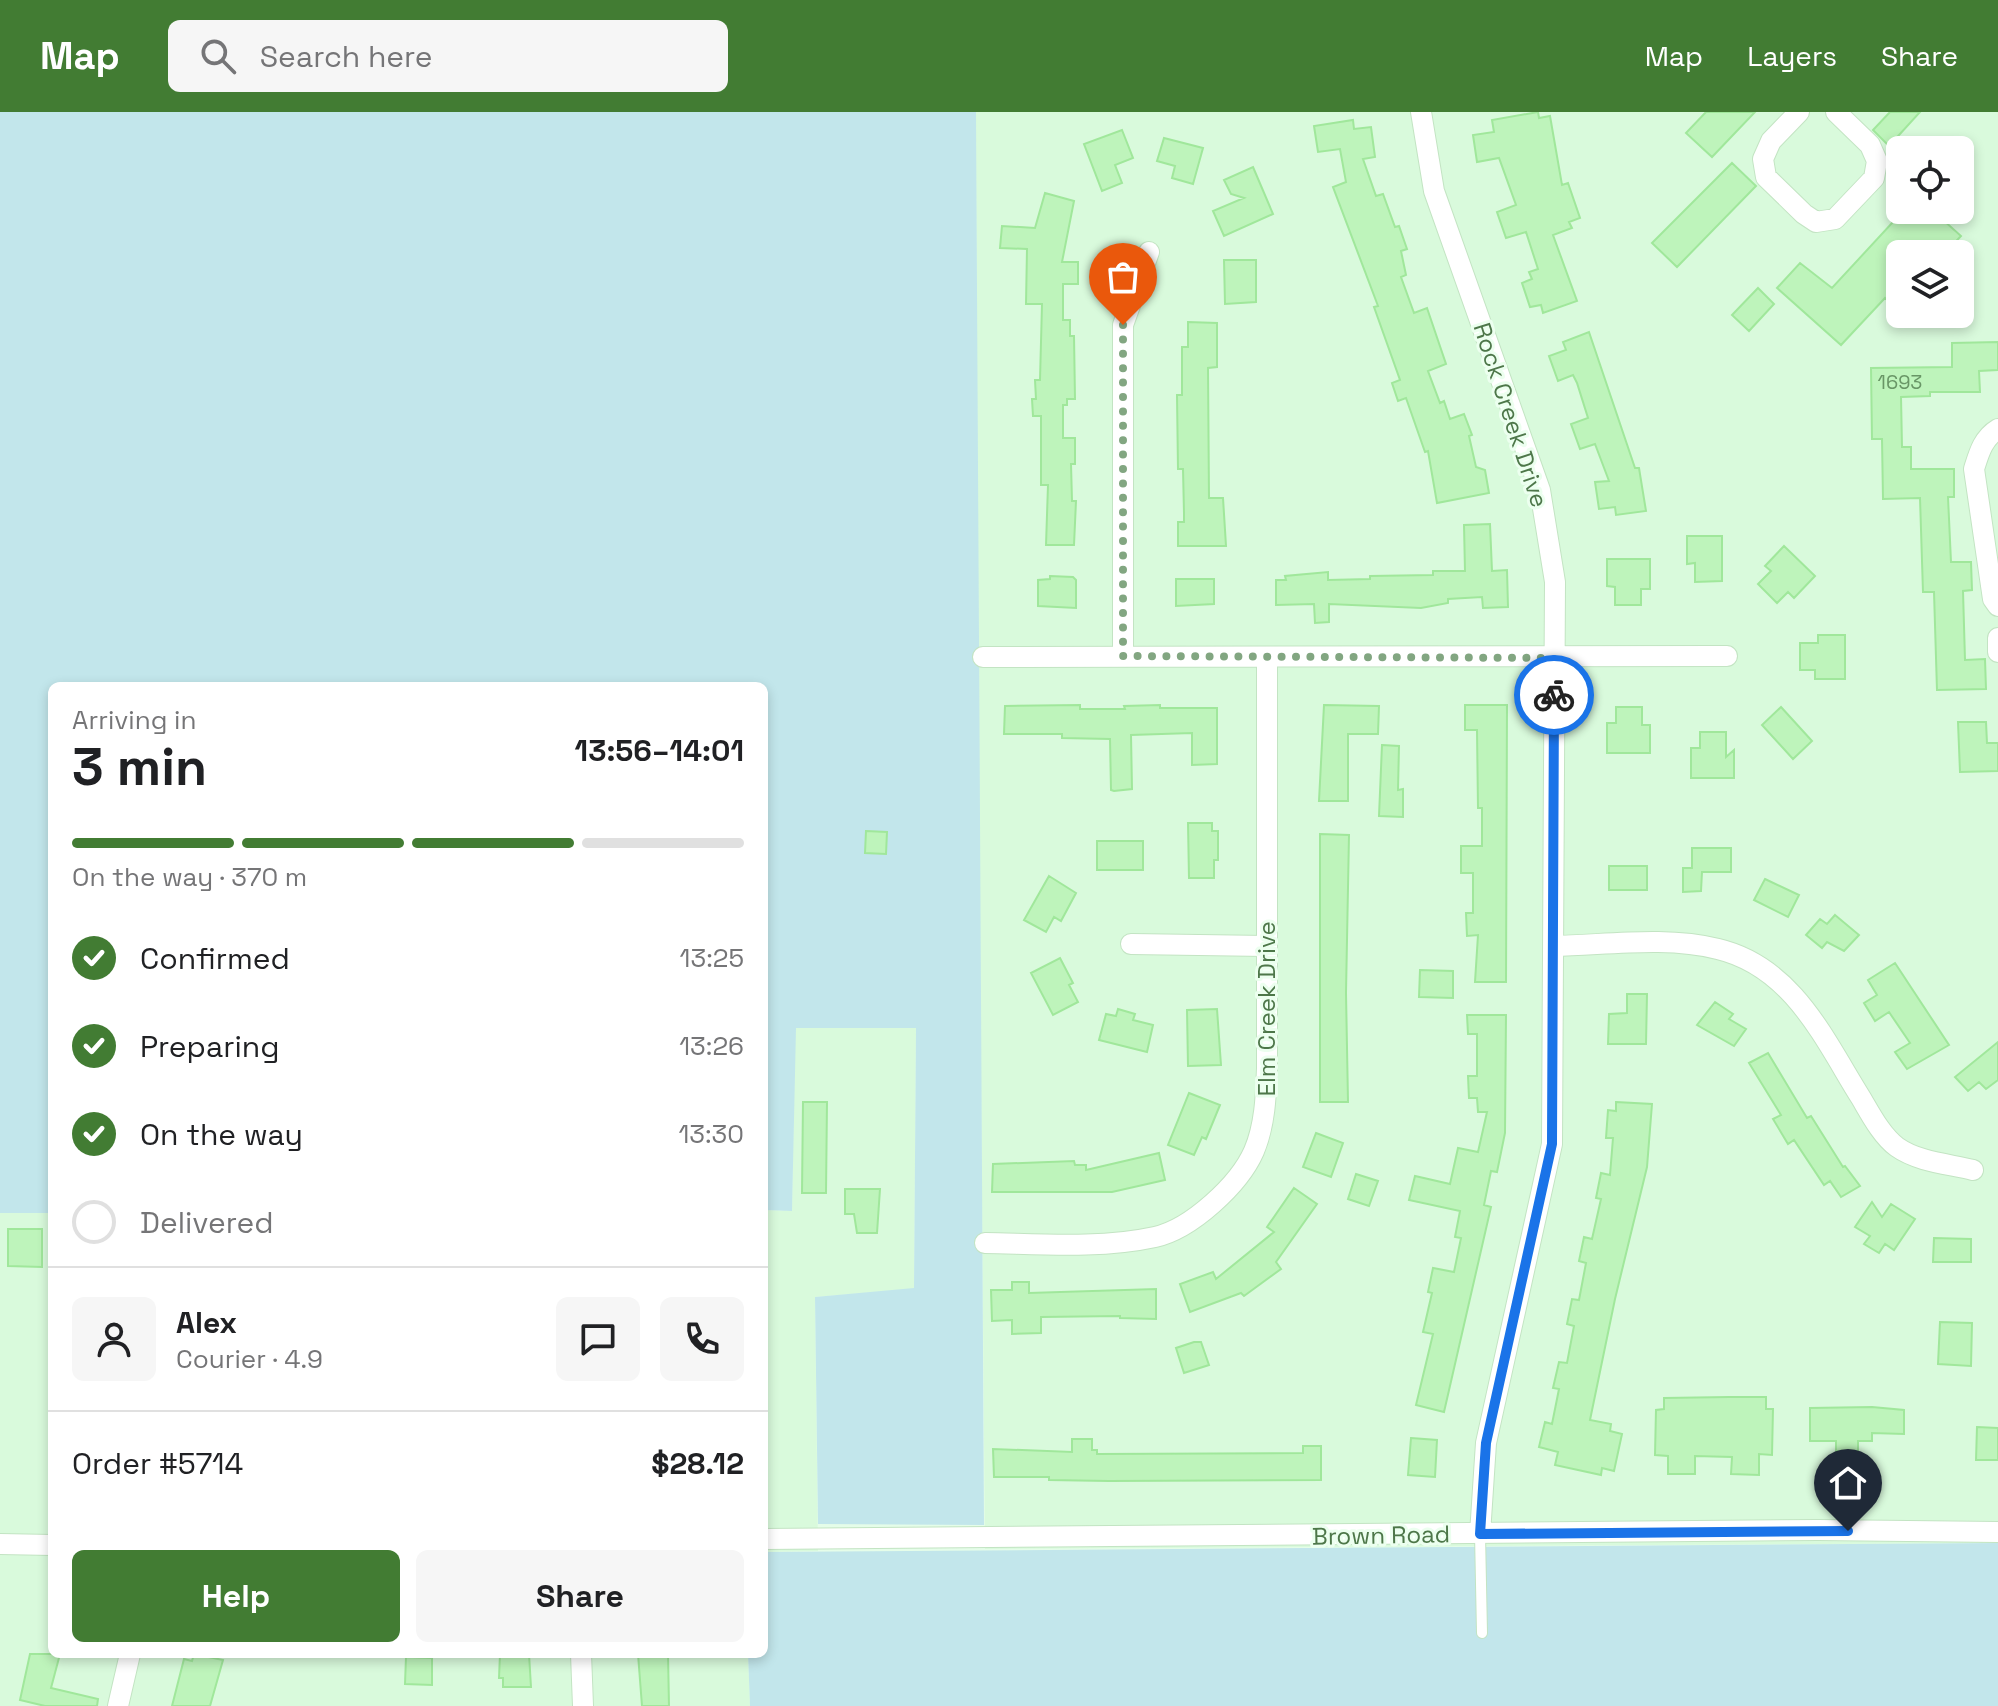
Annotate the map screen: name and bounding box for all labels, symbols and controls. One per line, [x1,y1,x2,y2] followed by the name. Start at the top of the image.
[168,20,728,92] search box
[40,32,120,80] text: Map
[196,34,240,78] icon: search
[260,37,433,76] text: Search here
[1645,38,1703,74] text: Map
[1747,38,1837,74] text: Layers
[1881,38,1958,74] text: Share
[1886,136,1974,328] map controls
[1886,136,1974,224] button: locate
[1886,240,1974,328] button: layers
[1089,243,1157,325] pin
[1101,255,1145,299] icon: bag
[1467,319,1555,511] street label: Rock Creek Drive
[1878,369,1922,395] house number: 1693
[1514,655,1594,735] courier
[1532,673,1576,717] icon: bike
[72,703,196,737] text: Arriving in
[575,731,744,770] text: 13:56–14:01
[72,734,207,800] text: 3 min
[72,860,307,894] text: On the way · 370 m
[1251,921,1282,1097] street label: Elm Creek Drive
[72,936,116,980] icon: check
[140,939,290,978] text: Confirmed
[680,941,744,975] text: 13:25
[72,1024,116,1068] icon: check
[140,1027,279,1066] text: Preparing
[679,1029,744,1063] text: 13:26
[72,1112,116,1156] icon: check
[140,1115,303,1154] text: On the way
[678,1117,744,1151] text: 13:30
[140,1203,274,1242] text: Delivered
[72,1297,156,1381] button: person
[556,1297,640,1381] button: chat
[660,1297,744,1381] button: phone
[176,1303,237,1342] text: Alex
[176,1342,323,1376] text: Courier · 4.9
[72,1444,243,1483] text: Order #5714
[651,1444,744,1483] text: $28.12
[1814,1449,1882,1531] pin
[1826,1461,1870,1505] icon: home
[1312,1518,1450,1552] street label: Brown Road
[72,1550,400,1642] button: Help
[416,1550,744,1642] button: Share

